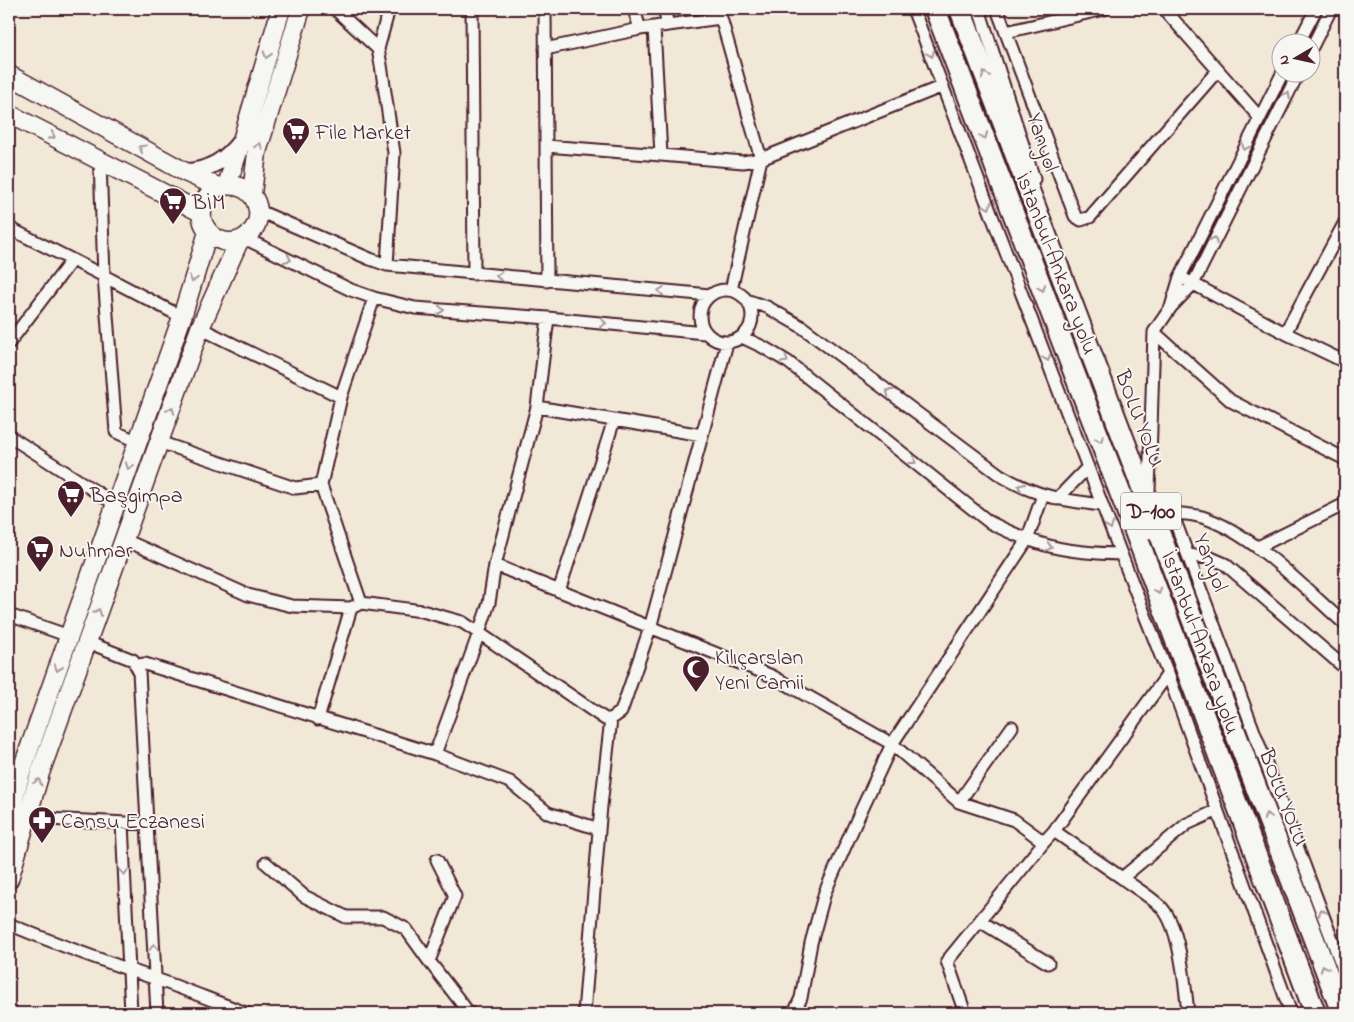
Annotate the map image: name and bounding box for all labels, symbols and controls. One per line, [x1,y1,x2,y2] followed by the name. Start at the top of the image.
[1272,32,1322,82] north arrow
[925,49,935,58] one-way arrow
[263,51,273,59] one-way arrow
[1274,53,1296,66] text: N
[981,71,991,80] one-way arrow
[1281,91,1291,100] one-way arrow
[1016,109,1066,177] street label: Yanyol
[281,116,311,155] supermarket icon: File Market
[314,118,412,150] place label: File Market
[47,130,56,140] one-way arrow
[978,131,988,140] one-way arrow
[1241,142,1251,151] one-way arrow
[254,143,264,151] one-way arrow
[139,144,148,154] one-way arrow
[1005,168,1105,360] street label: İstanbul-Ankara yolu
[158,186,188,225] supermarket icon: BİM
[191,188,225,220] place label: BİM
[982,201,993,210] one-way arrow
[1208,236,1219,245] one-way arrow
[283,253,292,264] one-way arrow
[495,271,503,282] one-way arrow
[189,274,199,282] one-way arrow
[1036,283,1046,292] one-way arrow
[657,286,665,297] one-way arrow
[437,304,445,315] one-way arrow
[599,317,607,328] one-way arrow
[1041,353,1051,362] one-way arrow
[779,354,789,363] one-way arrow
[1105,365,1171,472] street label: BOLU YOLU
[886,390,895,398] one-way arrow
[165,406,175,414] one-way arrow
[1094,435,1104,443] one-way arrow
[907,455,916,464] one-way arrow
[125,461,135,469] one-way arrow
[56,479,86,518] supermarket icon: Başgimpa
[89,481,183,514] place label: Başgimpa
[1017,483,1026,493] one-way arrow
[1121,492,1181,530] road number: D-100
[1104,522,1114,530] one-way arrow
[1183,529,1235,597] street label: Yanyol
[25,534,55,573] supermarket icon: Nuhmar
[59,536,133,568] place label: Nuhmar
[1044,541,1052,551] one-way arrow
[1150,547,1247,739] street label: İstanbul-Ankara yolu
[1152,587,1162,595] one-way arrow
[92,608,102,617] one-way arrow
[715,643,804,700] place label: Kılıçarslan Yeni Camii
[681,654,711,693] mosque icon: Kılıçarslan Yeni Camii
[54,663,64,672] one-way arrow
[1249,744,1315,851] street label: BOLU YOLU
[32,778,42,786] one-way arrow
[27,805,57,844] pharmacy icon: Cansu Eczanesi
[61,807,205,839] place label: Cansu Eczanesi
[1263,812,1273,821] one-way arrow
[119,868,130,876] one-way arrow
[1318,908,1328,916] one-way arrow
[148,943,159,951] one-way arrow
[1320,964,1330,972] one-way arrow

